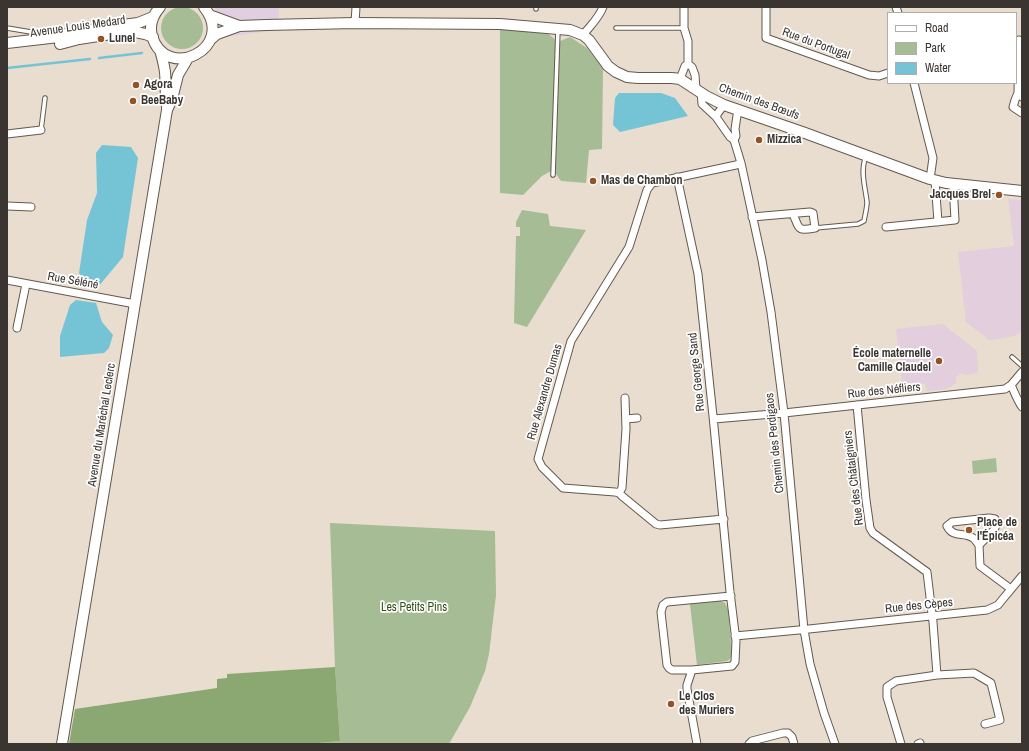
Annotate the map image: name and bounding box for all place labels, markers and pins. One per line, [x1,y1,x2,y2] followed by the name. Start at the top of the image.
[109,32,135,46] place label: Lunel
[96,34,106,44] marker: Lunel
[144,78,172,92] place label: Agora
[131,80,141,90] marker: Agora
[141,94,183,108] place label: BeeBaby
[128,96,138,106] marker: BeeBaby
[767,133,801,147] place label: Mizzica
[754,135,764,145] marker: Mizzica
[601,174,682,188] place label: Mas de Chambon
[588,176,598,186] marker: Mas de Chambon
[930,188,991,202] place label: Jacques Brel
[994,190,1004,200] marker: Jacques Brel
[853,347,931,375] place label: École maternelle Camille Claudel
[934,356,944,366] marker: École maternelle Camille Claudel
[977,516,1017,544] place label: Place de l'Épicéa
[964,525,974,535] marker: Place de l'Épicéa
[679,690,734,718] place label: Le Clos des Muriers
[666,699,676,709] marker: Le Clos des Muriers

